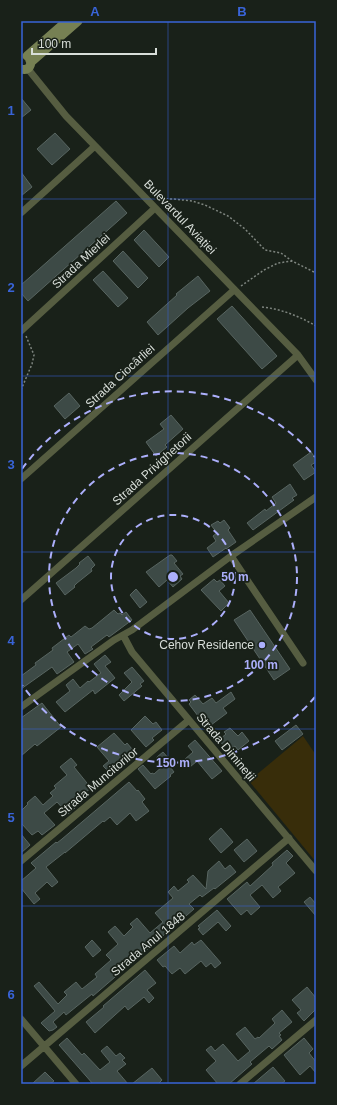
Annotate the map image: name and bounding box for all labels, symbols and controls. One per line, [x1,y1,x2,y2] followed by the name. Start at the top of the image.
[90,4,100,19] text: A
[237,4,247,19] text: B
[32,30,156,56] scale bar
[38,37,71,51] text: 100 m
[7,103,15,118] text: 1
[141,177,219,257] street label: Bulevardul Aviației
[49,231,113,291] street label: Strada Mierlei
[7,280,15,295] text: 2
[83,341,157,411] street label: Strada Ciocârliei
[110,430,194,508] street label: Strada Privighetorii
[7,457,15,472] text: 3
[166,570,180,584] centre of rings
[221,570,249,584] text: 50 m
[7,633,15,648] text: 4
[159,638,254,652] place label: Cehov Residence
[257,640,267,650] marker: Cehov Residence
[244,658,278,672] text: 100 m
[193,710,259,784] street label: Strada Dimineții
[55,744,141,820] street label: Strada Muncitorilor
[156,756,190,770] text: 150 m
[7,810,15,825] text: 5
[108,909,188,979] street label: Strada Anul 1848
[7,987,15,1002] text: 6

